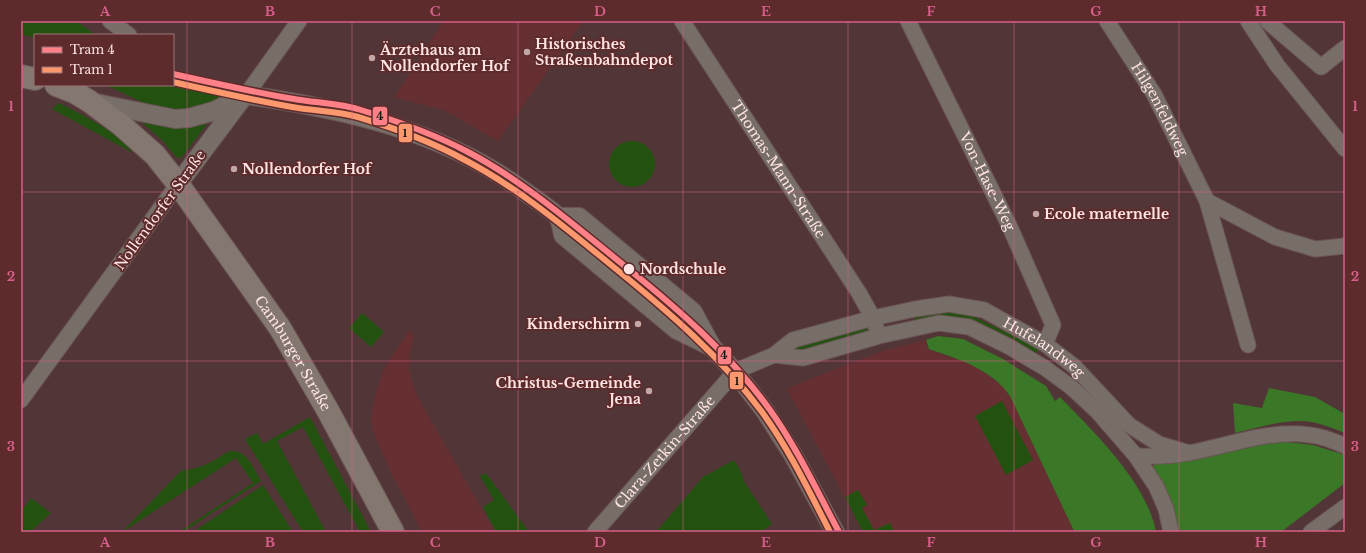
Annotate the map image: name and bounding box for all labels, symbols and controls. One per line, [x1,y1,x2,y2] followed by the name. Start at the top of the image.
[99,3,111,20] text: A
[265,3,275,20] text: B
[430,3,441,20] text: C
[594,3,606,20] text: D
[761,3,771,20] text: E
[927,3,936,20] text: F
[1090,3,1102,20] text: G
[1255,3,1267,20] text: H
[34,34,174,86] legend
[535,35,673,69] place label: Historisches Straßenbahndepot
[379,41,511,75] place label: Ärztehaus am Nollendorfer Hof
[70,42,114,57] text: Tram 4
[522,47,532,57] marker: Historisches Straßenbahndepot
[367,53,377,63] marker: Ärztehaus am Nollendorfer Hof
[1127,59,1193,160] street label: Hilgenfeldweg
[70,62,113,77] text: Tram 1
[727,97,830,242] street label: Thomas-Mann-Straße
[8,98,14,115] text: 1
[1352,98,1358,115] text: 1
[372,106,388,126] line badge: 4
[376,109,384,123] text: 4
[398,123,413,143] line badge: 1
[403,126,408,140] text: 1
[955,128,1020,234] street label: Von-Hase-Weg
[111,147,209,273] street label: Nollendorfer Straße
[242,160,373,178] place label: Nollendorfer Hof
[229,164,239,174] marker: Nollendorfer Hof
[1044,205,1169,223] place label: Ecole maternelle
[1031,209,1041,219] marker: Ecole maternelle
[640,260,726,278] place label: Nordschule
[622,262,636,276] marker: Nordschule
[7,268,15,285] text: 2
[1351,268,1359,285] text: 2
[251,292,335,414] street label: Camburger Straße
[1000,313,1089,381] street label: Hufelandweg
[526,315,631,333] place label: Kinderschirm
[633,319,643,329] marker: Kinderschirm
[717,346,732,365] line badge: 4
[720,348,728,362] text: 4
[729,371,744,390] line badge: 1
[495,374,641,408] place label: Christus-Gemeinde Jena
[735,374,740,388] text: 1
[644,386,654,396] marker: Christus-Gemeinde Jena
[610,392,719,512] street label: Clara-Zetkin-Straße
[7,438,15,455] text: 3
[1351,438,1359,455] text: 3
[99,534,111,551] text: A
[265,534,275,551] text: B
[430,534,441,551] text: C
[594,534,606,551] text: D
[761,534,771,551] text: E
[927,534,936,551] text: F
[1090,534,1102,551] text: G
[1255,534,1267,551] text: H

